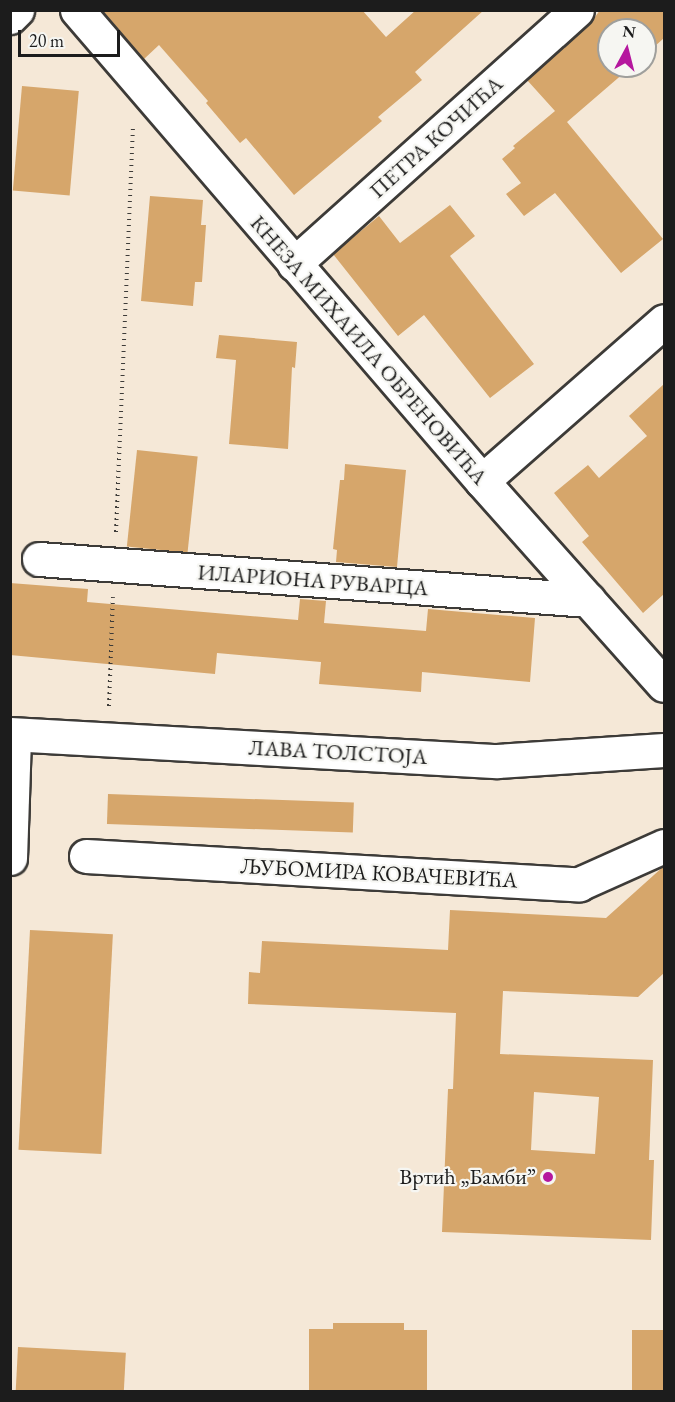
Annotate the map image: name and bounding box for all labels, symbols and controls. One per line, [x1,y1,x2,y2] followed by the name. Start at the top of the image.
[21,18,123,56] scale bar
[597,18,657,78] north arrow
[621,20,637,43] text: N
[29,29,64,52] text: 20 m
[364,70,508,204] street label: ПЕТРА КОЧИЋА
[245,210,493,490] street label: КНЕЗА МИХАИЛА ОБРЕНОВИЋА
[197,559,429,601] street label: ИЛАРИОНА РУВАРЦА
[248,734,428,770] street label: ЛАВА ТОЛСТОЈА
[240,853,518,893] street label: ЉУБОМИРА КОВАЧЕВИЋА
[399,1164,536,1190] place label: Вртић „Бамби”
[541,1170,555,1184] marker: Вртић „Бамби”

